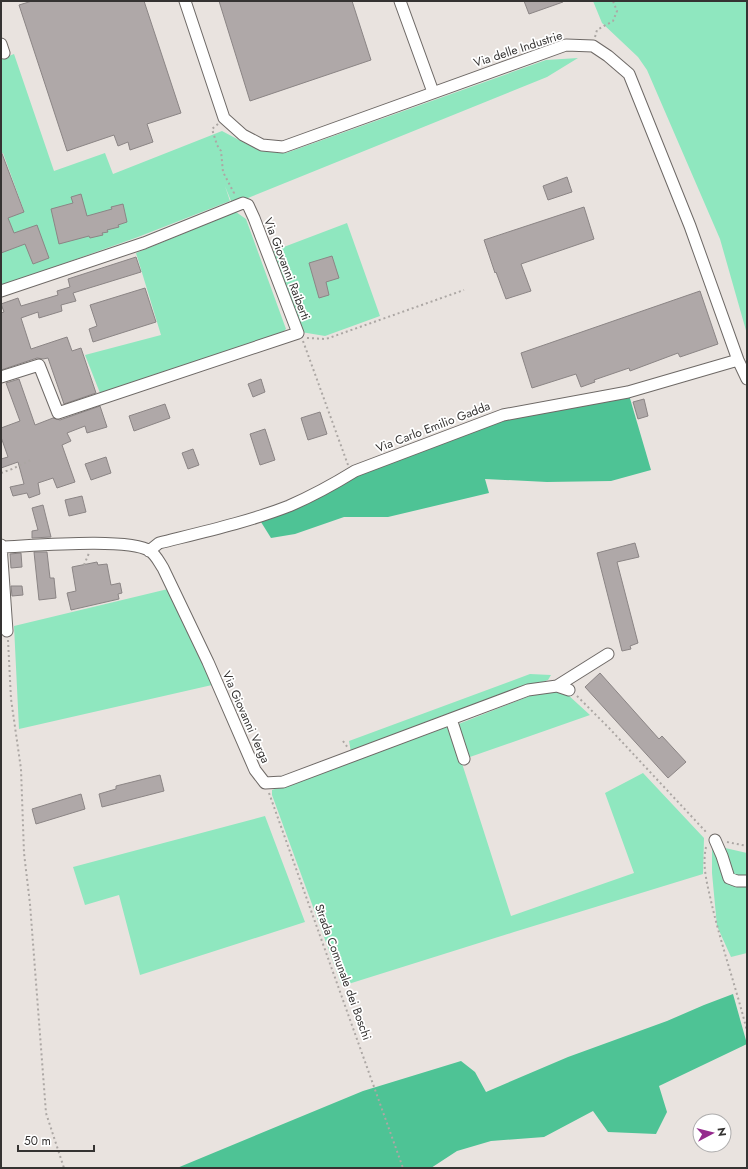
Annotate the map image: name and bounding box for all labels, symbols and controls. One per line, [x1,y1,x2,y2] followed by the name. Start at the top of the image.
[471,26,565,72] street label: Via delle Industrie
[259,215,315,323] street label: Via Giovanni Raiberti
[373,397,493,457] street label: Via Carlo Emilio Gadda
[218,668,275,766] street label: Via Giovanni Verga
[310,901,376,1043] street label: Strada Comunale dei Boschi
[692,1113,732,1153] north arrow
[713,1126,730,1137] text: N
[18,1127,94,1153] scale bar
[24,1132,51,1150] text: 50 m

